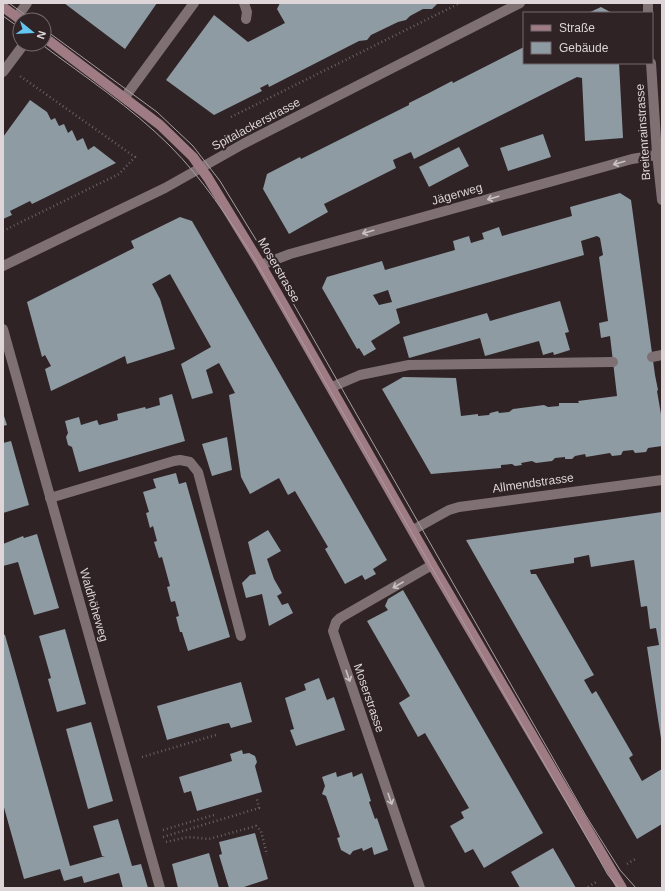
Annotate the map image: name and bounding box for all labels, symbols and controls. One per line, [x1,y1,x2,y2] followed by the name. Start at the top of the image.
[12,12,52,52] north arrow
[523,12,653,64] legend
[559,21,595,35] text: Straße
[35,29,48,41] text: N
[559,41,609,55] text: Gebäude
[633,83,653,181] street label: Breitenrainstrasse
[209,95,303,153] street label: Spitalackerstrasse
[612,160,625,167] one-way arrow
[430,180,484,208] street label: Jägerweg
[487,194,500,202] one-way arrow
[362,229,375,236] one-way arrow
[255,235,303,305] street label: Moserstrasse
[491,470,575,496] street label: Allmendstrasse
[77,567,111,643] street label: Waldhöheweg
[393,582,405,589] one-way arrow
[351,662,387,735] street label: Moserstrasse
[345,670,352,683] one-way arrow
[387,793,394,806] one-way arrow

